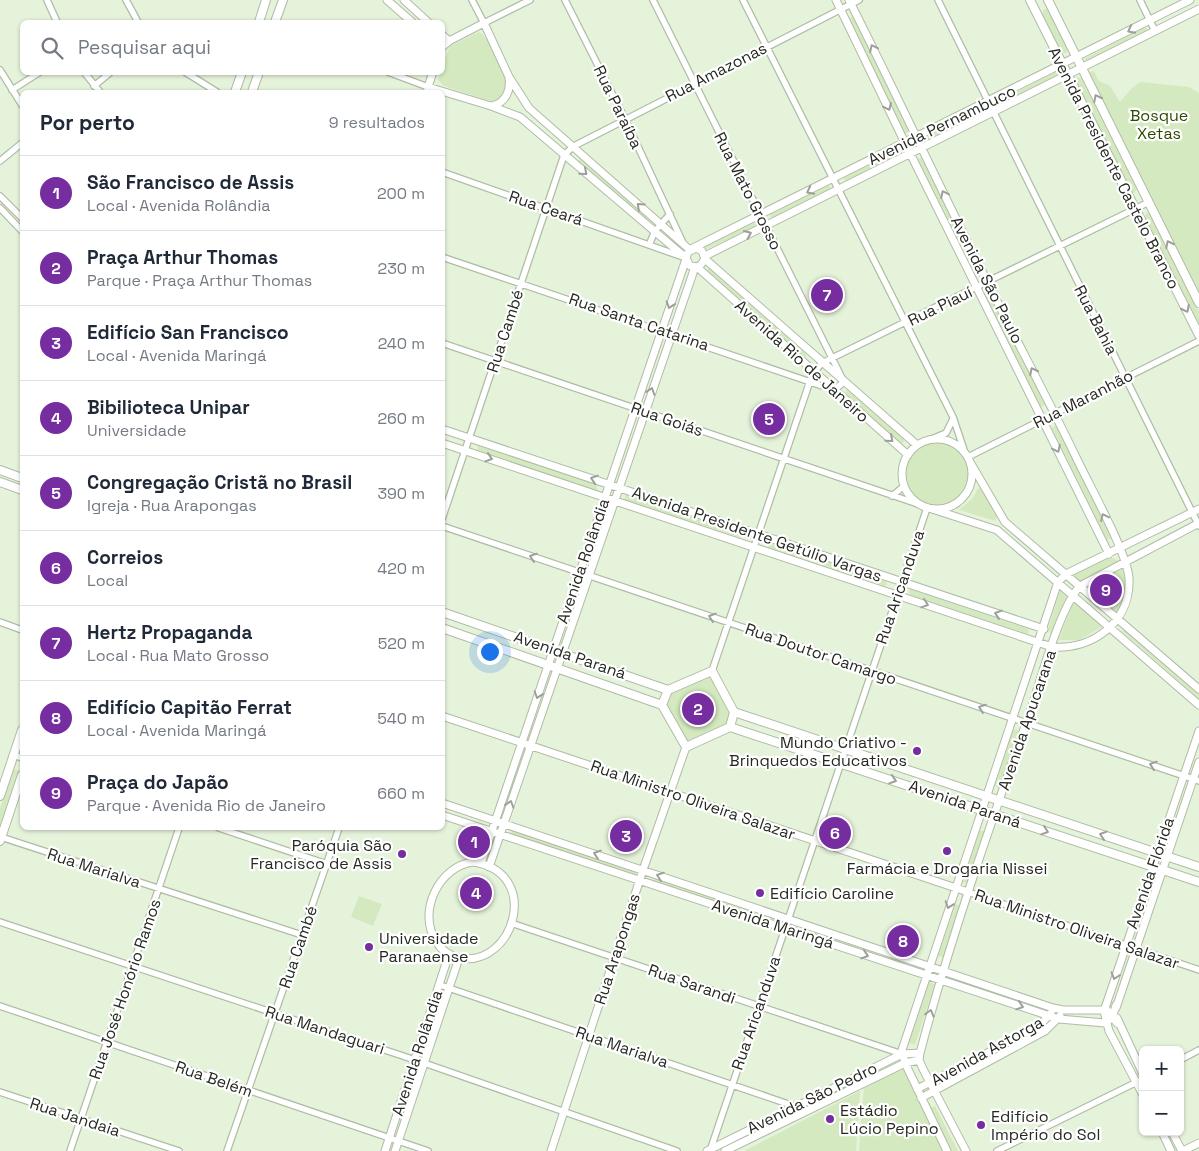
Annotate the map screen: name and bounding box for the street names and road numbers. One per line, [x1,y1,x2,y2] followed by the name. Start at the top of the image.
[662,37,770,107] street label: Rua Amazonas
[1044,43,1184,293] street label: Avenida Presidente Castelo Branco
[589,62,647,152] street label: Rua Paraíba
[865,80,1019,170] street label: Avenida Pernambuco
[709,128,787,254] street label: Rua Mato Grosso
[506,186,586,230] street label: Rua Ceará
[946,213,1028,347] street label: Avenida São Paulo
[904,281,976,331] street label: Rua Piauí
[1069,281,1123,359] street label: Rua Bahia
[482,287,528,375] street label: Rua Cambé
[566,288,712,356] street label: Rua Santa Catarina
[730,295,874,427] street label: Avenida Rio de Janeiro
[1029,365,1137,433] street label: Rua Maranhão
[628,397,706,441] street label: Rua Goiás
[629,481,885,587] street label: Avenida Presidente Getúlio Vargas
[552,496,614,626] street label: Avenida Rolândia
[871,527,929,647] street label: Rua Aricanduva
[742,618,900,690] street label: Rua Doutor Camargo
[511,626,629,684] street label: Avenida Paraná
[993,647,1061,793] street label: Avenida Apucarana
[588,755,798,845] street label: Rua Ministro Oliveira Salazar
[906,775,1024,833] street label: Avenida Paraná
[1121,814,1179,932] street label: Avenida Flórida
[45,843,143,893] street label: Rua Marialva
[972,884,1182,974] street label: Rua Ministro Oliveira Salazar
[589,891,645,1007] street label: Rua Arapongas
[709,894,837,954] street label: Avenida Maringá
[84,896,166,1082] street label: Rua José Honório Ramos
[274,903,322,991] street label: Rua Cambé
[727,953,785,1073] street label: Rua Aricanduva
[645,959,739,1009] street label: Rua Sarandi
[387,987,447,1119] street label: Avenida Rolândia
[263,1001,387,1059] street label: Rua Mandaguari
[927,1011,1047,1091] street label: Avenida Astorga
[573,1021,671,1073] street label: Rua Marialva
[173,1056,255,1102] street label: Rua Belém
[743,1057,881,1139] street label: Avenida São Pedro
[27,1092,123,1142] street label: Rua Jandaia

